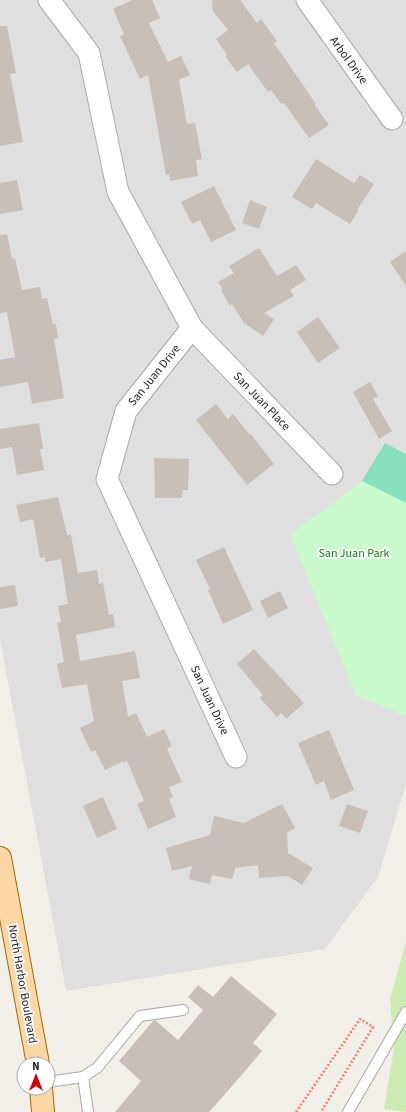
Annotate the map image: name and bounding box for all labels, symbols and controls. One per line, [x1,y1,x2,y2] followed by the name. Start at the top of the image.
[325,33,372,88] street label: Arbol Drive
[124,341,185,410] street label: San Juan Drive
[229,368,294,435] street label: San Juan Place
[318,545,390,562] park label: San Juan Park
[186,663,233,738] street label: San Juan Drive
[4,923,41,1045] street label: North Harbor Boulevard
[16,1056,56,1096] north arrow
[32,1059,40,1074] text: N

